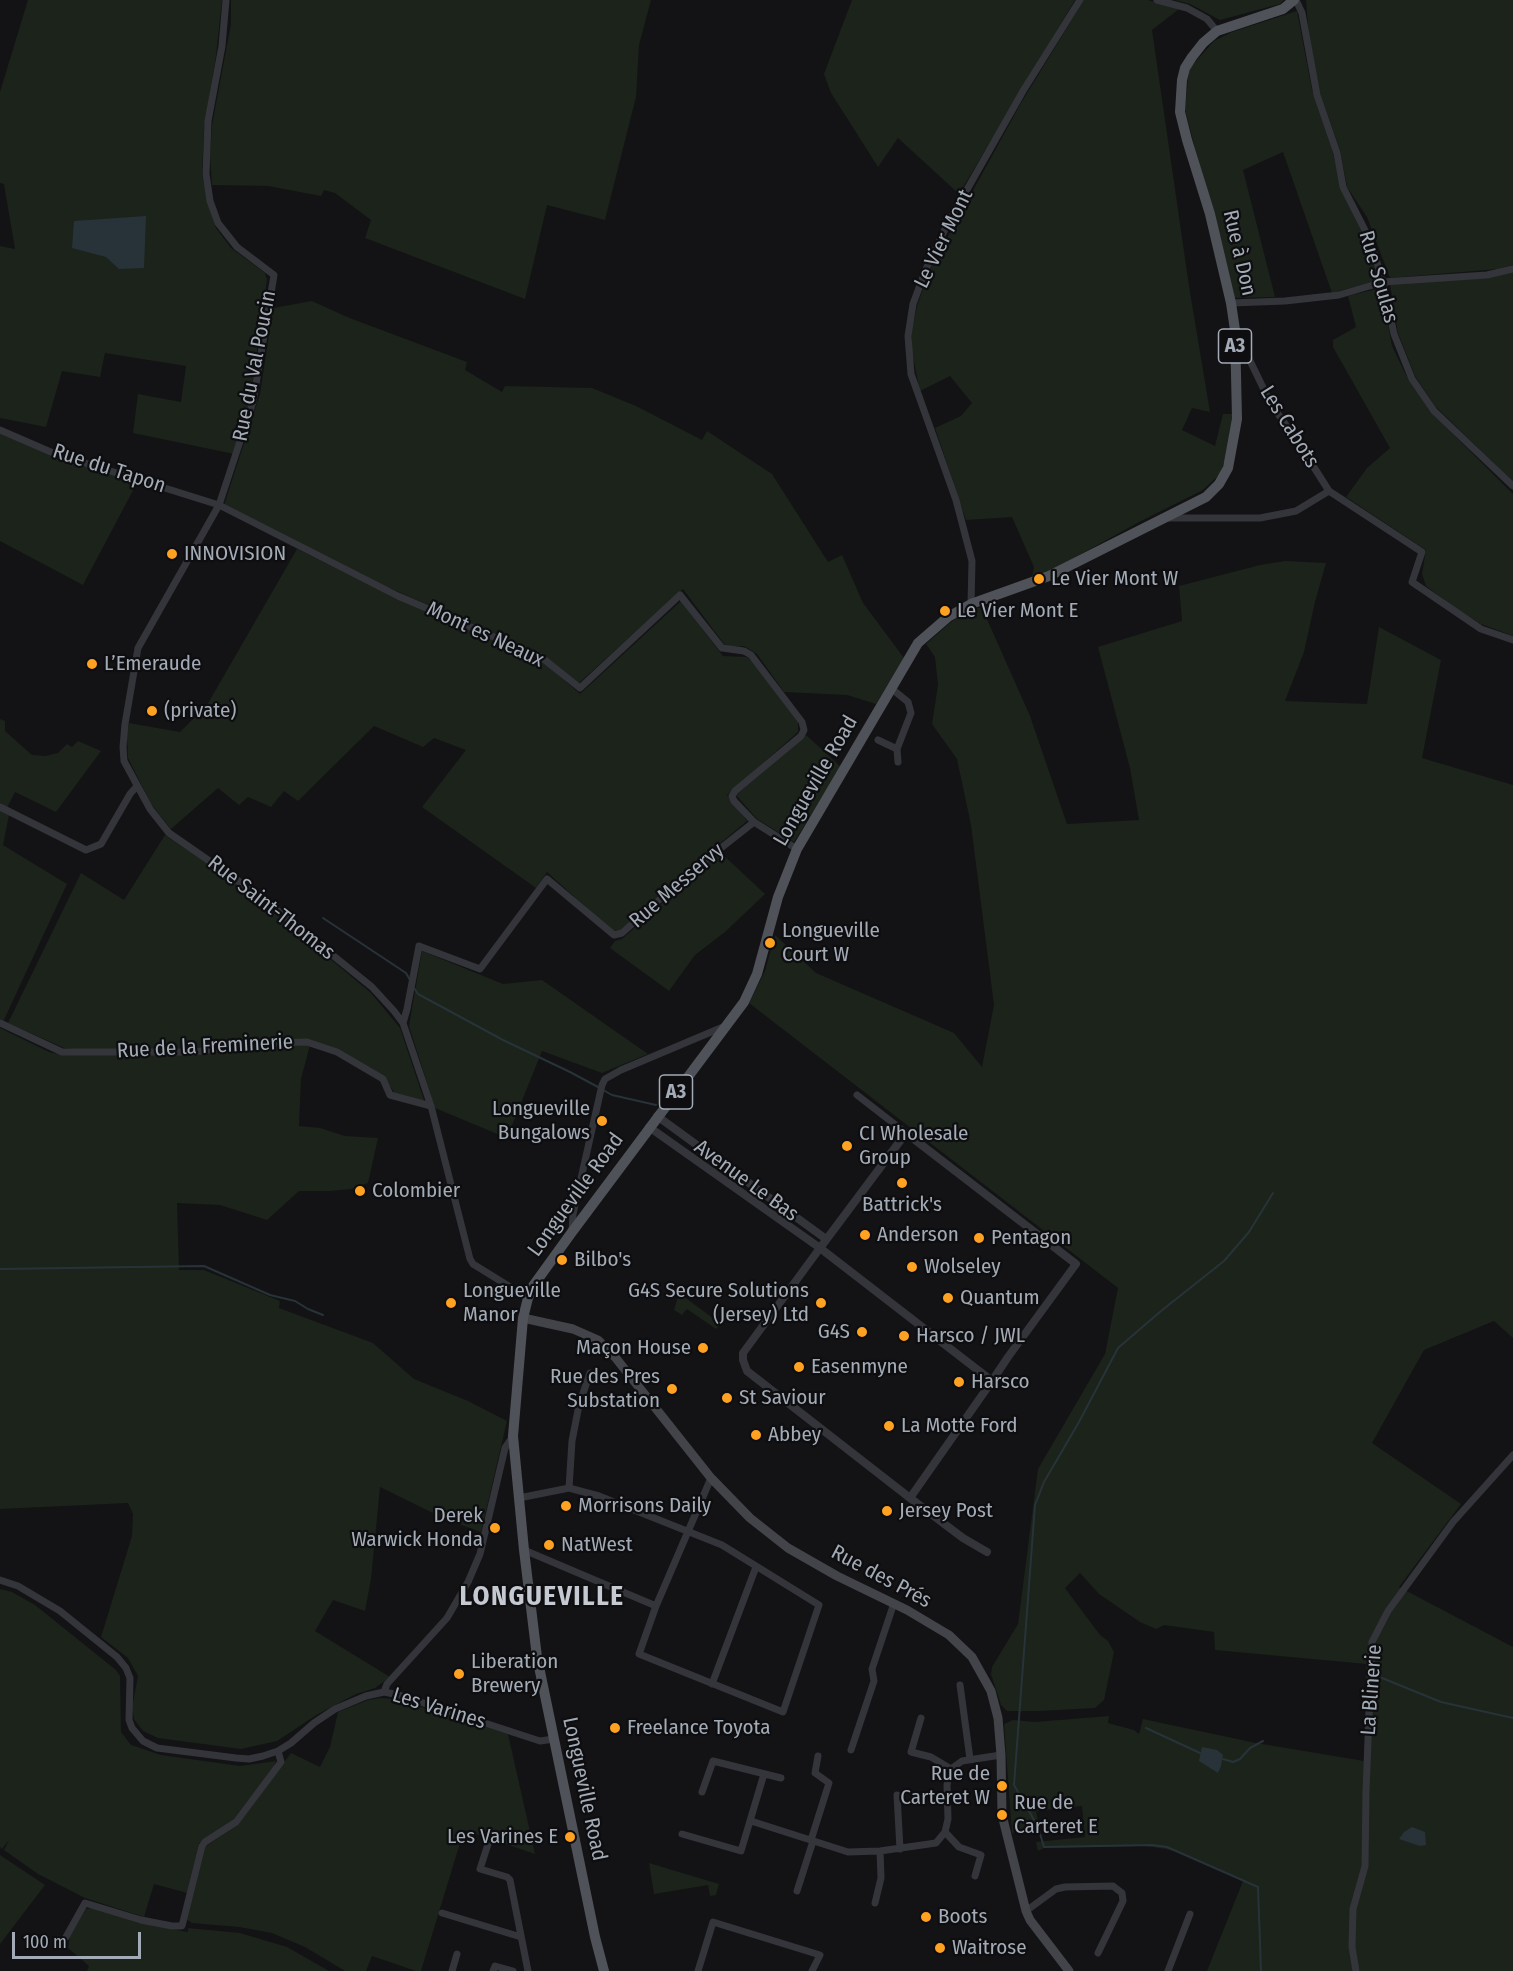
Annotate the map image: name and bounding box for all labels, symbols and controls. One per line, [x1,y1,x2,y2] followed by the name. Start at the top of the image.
[909,186,979,292] street label: Le Vier Mont
[1217,208,1261,298] street label: Rue à Don
[1353,228,1403,326] street label: Rue Soulas
[228,288,282,444] street label: Rue du Val Poucin
[1218,329,1252,363] road number: A3
[1254,381,1324,473] street label: Les Cabots
[49,439,169,499] street label: Rue du Tapon
[184,541,286,567] place label: INNOVISION
[165,547,179,561] marker: INNOVISION
[1051,566,1178,592] place label: Le Vier Mont W
[1032,572,1046,586] marker: Le Vier Mont W
[422,597,548,673] street label: Mont es Neaux
[957,598,1078,624] place label: Le Vier Mont E
[938,604,952,618] marker: Le Vier Mont E
[104,651,201,677] place label: L’Emeraude
[85,657,99,671] marker: L’Emeraude
[164,698,236,724] place label: (private)
[145,704,159,718] marker: (private)
[769,711,863,851] street label: Longueville Road
[625,838,729,934] street label: Rue Messervy
[202,850,340,966] street label: Rue Saint-Thomas
[782,918,880,968] place label: Longueville Court W
[763,936,777,950] marker: Longueville Court W
[116,1030,294,1064] street label: Rue de la Freminerie
[660,1075,692,1109] road number: A3
[492,1096,590,1146] place label: Longueville Bungalows
[595,1114,609,1128] marker: Longueville Bungalows
[859,1121,968,1171] place label: CI Wholesale Group
[523,1128,629,1262] street label: Longueville Road
[689,1135,803,1227] street label: Avenue Le Bas
[840,1139,854,1153] marker: CI Wholesale Group
[895,1176,909,1190] marker: Battrick's
[372,1178,460,1204] place label: Colombier
[353,1184,367,1198] marker: Colombier
[862,1192,942,1218] place label: Battrick's
[877,1222,959,1248] place label: Anderson
[991,1225,1071,1251] place label: Pentagon
[858,1228,872,1242] marker: Anderson
[972,1231,986,1245] marker: Pentagon
[574,1247,631,1273] place label: Bilbo's
[555,1253,569,1267] marker: Bilbo's
[924,1254,1001,1280] place label: Wolseley
[905,1260,919,1274] marker: Wolseley
[463,1278,561,1328] place label: Longueville Manor
[628,1278,809,1328] place label: G4S Secure Solutions (Jersey) Ltd
[960,1285,1040,1311] place label: Quantum
[941,1291,955,1305] marker: Quantum
[444,1296,458,1310] marker: Longueville Manor
[814,1296,828,1310] marker: G4S Secure Solutions (Jersey) Ltd
[818,1319,850,1345] place label: G4S
[916,1323,1025,1349] place label: Harsco / JWL
[855,1325,869,1339] marker: G4S
[897,1329,911,1343] marker: Harsco / JWL
[576,1335,691,1361] place label: Maçon House
[696,1341,710,1355] marker: Maçon House
[811,1354,908,1380] place label: Easenmyne
[792,1360,806,1374] marker: Easenmyne
[550,1364,660,1414] place label: Rue des Pres Substation
[971,1369,1030,1395] place label: Harsco
[952,1375,966,1389] marker: Harsco
[665,1382,679,1396] marker: Rue des Pres Substation
[739,1385,826,1411] place label: St Saviour
[720,1391,734,1405] marker: St Saviour
[901,1413,1018,1439] place label: La Motte Ford
[882,1419,896,1433] marker: La Motte Ford
[768,1422,821,1448] place label: Abbey
[749,1428,763,1442] marker: Abbey
[578,1493,711,1519] place label: Morrisons Daily
[899,1498,993,1524] place label: Jersey Post
[559,1499,573,1513] marker: Morrisons Daily
[351,1503,483,1553] place label: Derek Warwick Honda
[880,1504,894,1518] marker: Jersey Post
[488,1521,502,1535] marker: Derek Warwick Honda
[561,1532,633,1558] place label: NatWest
[542,1538,556,1552] marker: NatWest
[827,1540,935,1614] street label: Rue des Prés
[459,1581,625,1613] district label: LONGUEVILLE
[1356,1644,1388,1736] street label: La Blinerie
[471,1649,558,1699] place label: Liberation Brewery
[452,1667,466,1681] marker: Liberation Brewery
[389,1683,489,1735] street label: Les Varines
[556,1715,612,1863] street label: Longueville Road
[627,1715,771,1741] place label: Freelance Toyota
[608,1721,622,1735] marker: Freelance Toyota
[900,1761,990,1811] place label: Rue de Carteret W
[995,1779,1009,1793] marker: Rue de Carteret W
[1014,1790,1098,1840] place label: Rue de Carteret E
[995,1808,1009,1822] marker: Rue de Carteret E
[447,1824,558,1850] place label: Les Varines E
[563,1830,577,1844] marker: Les Varines E
[938,1904,987,1930] place label: Boots
[919,1910,933,1924] marker: Boots
[15,1920,144,1958] scale bar
[23,1931,67,1953] text: 100 m
[952,1935,1027,1961] place label: Waitrose
[933,1941,947,1955] marker: Waitrose

